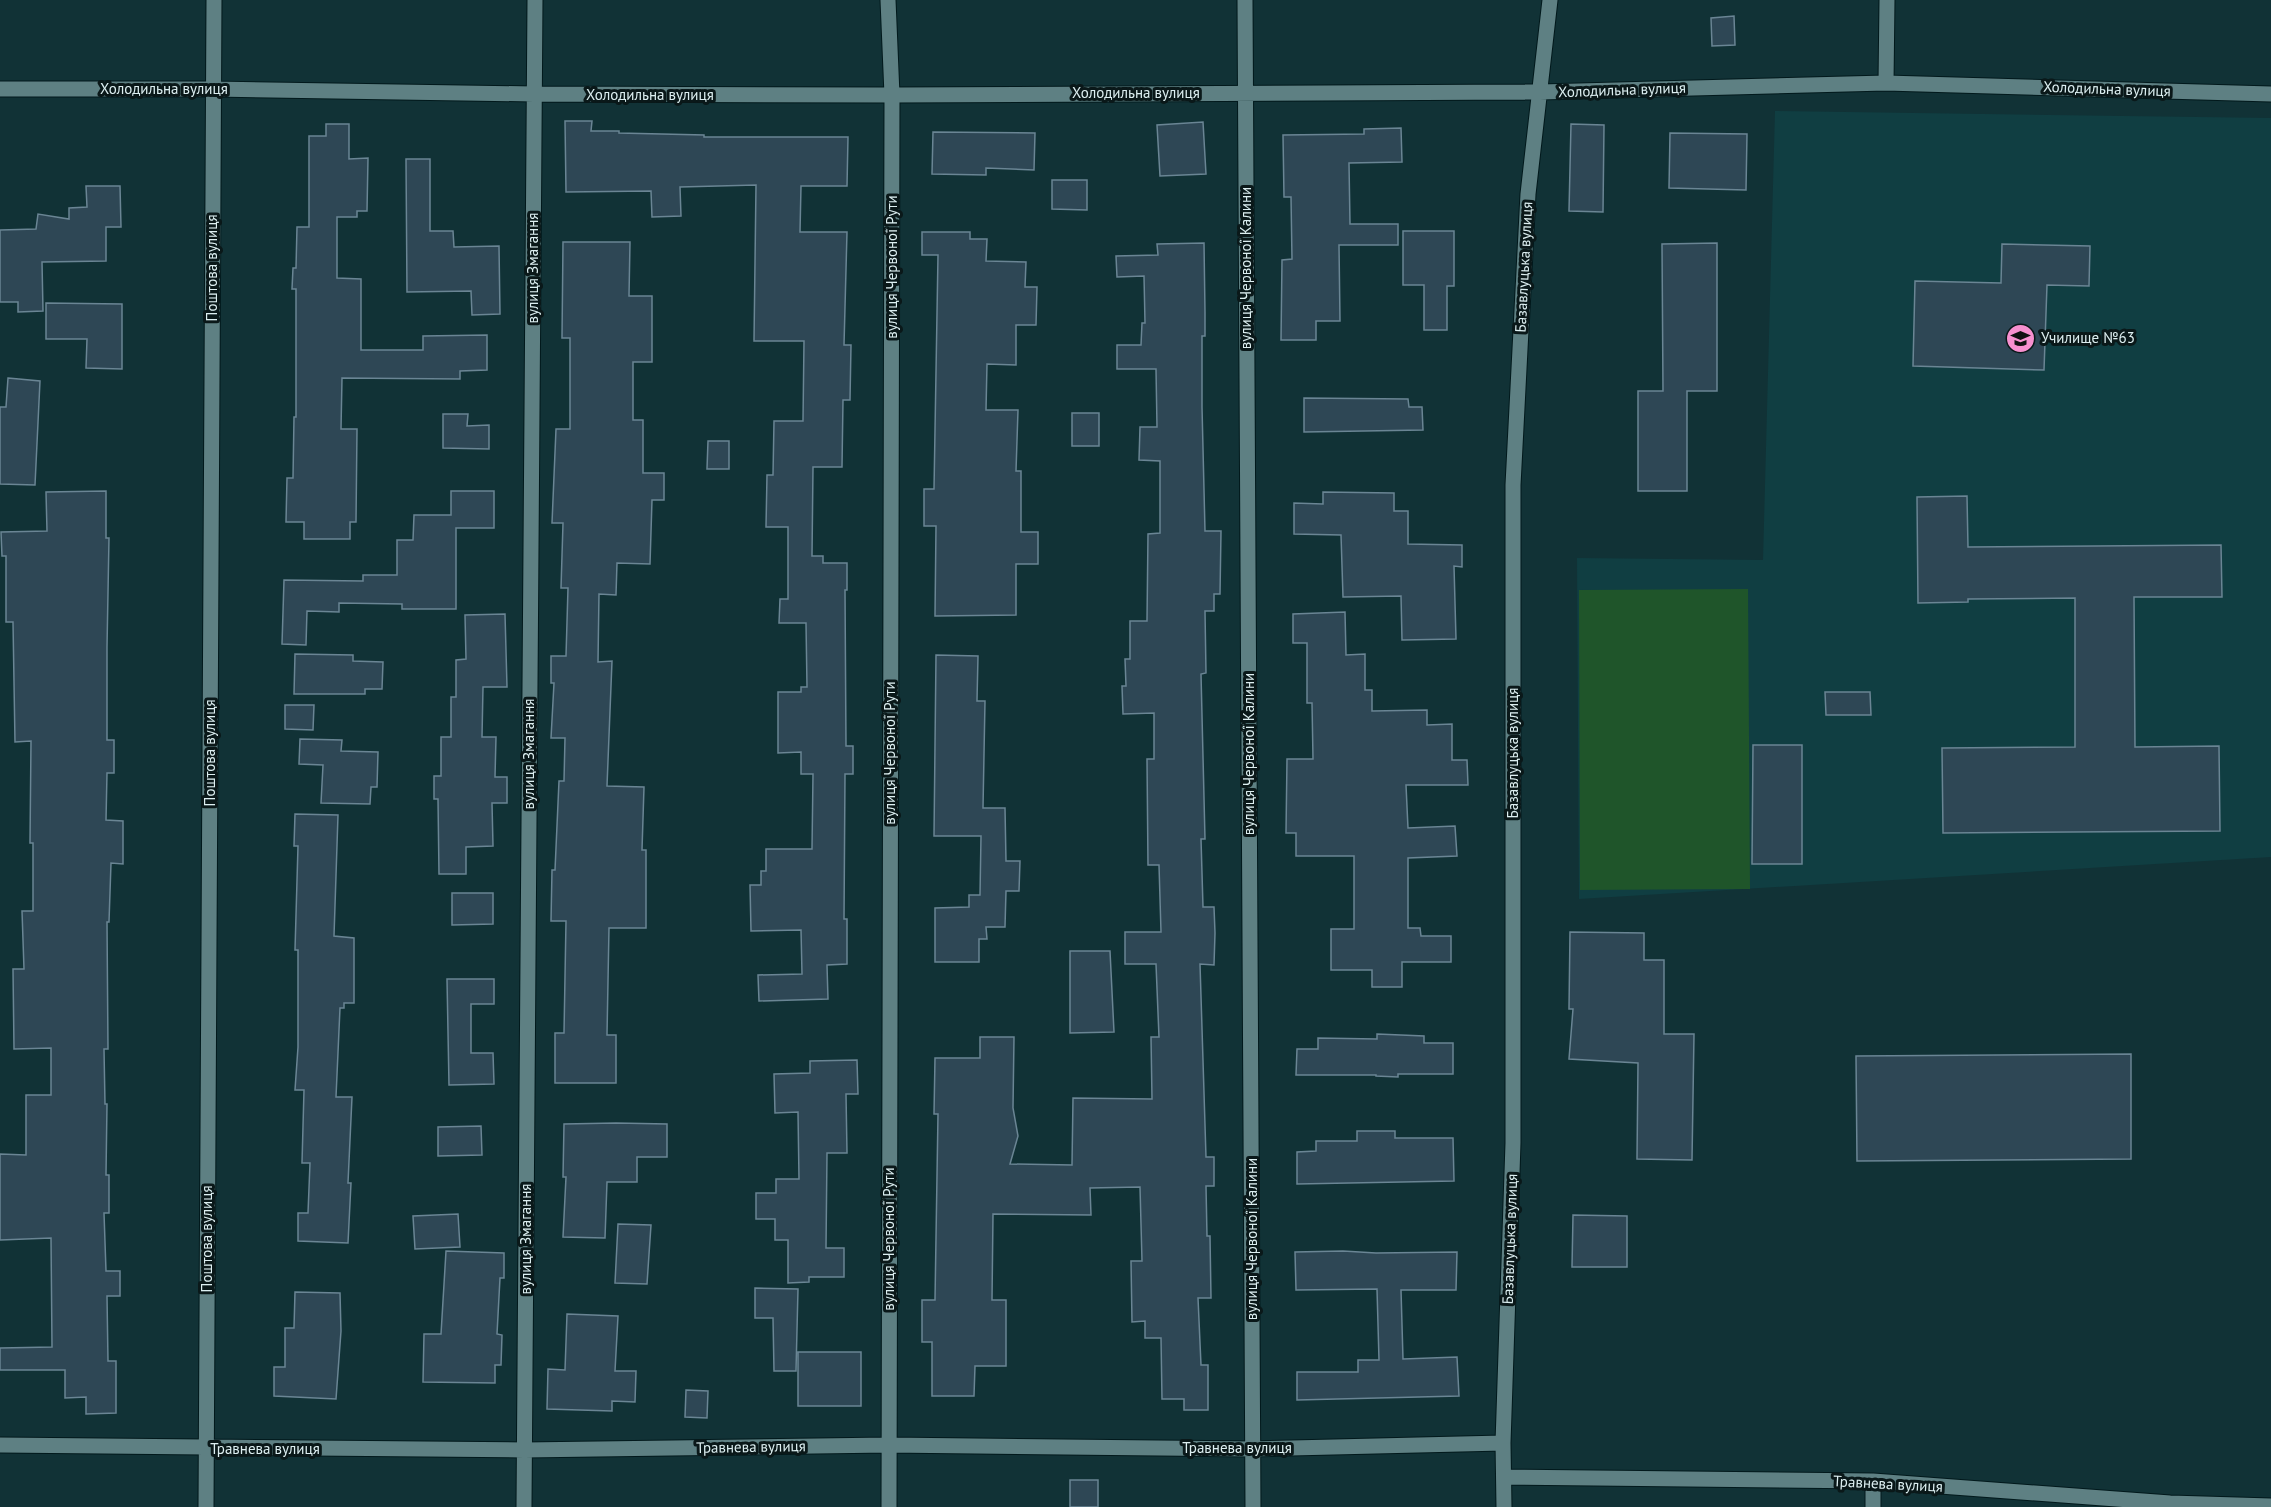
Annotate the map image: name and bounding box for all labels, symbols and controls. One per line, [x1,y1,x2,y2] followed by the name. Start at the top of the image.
[2043,77,2171,100] street label: Холодильна вулиця
[1558,78,1686,101] street label: Холодильна вулиця
[100,79,228,98] street label: Холодильна вулиця
[1072,83,1200,102] street label: Холодильна вулиця
[586,85,714,104] street label: Холодильна вулиця
[1236,187,1255,349] street label: вулиця Червоної Калини
[882,195,901,339] street label: вулиця Червоної Рути
[1511,201,1536,333] street label: Базавлуцька вулиця
[523,213,542,323] street label: вулиця Змагання
[202,214,221,322] street label: Поштова вулиця
[2004,322,2036,354] school or university icon: Училище №63
[2041,328,2135,347] place label: Училище №63
[1239,673,1258,835] street label: вулиця Червоної Калини
[880,681,899,825] street label: вулиця Червоної Рути
[1503,688,1522,818] street label: Базавлуцька вулиця
[200,699,219,807] street label: Поштова вулиця
[519,699,538,809] street label: вулиця Змагання
[1242,1158,1261,1320] street label: вулиця Червоної Калини
[879,1167,898,1311] street label: вулиця Червоної Рути
[1498,1173,1521,1305] street label: Базавлуцька вулиця
[516,1184,535,1294] street label: вулиця Змагання
[197,1185,216,1293] street label: Поштова вулиця
[696,1436,806,1457] street label: Травнева вулиця
[1182,1438,1292,1457] street label: Травнева вулиця
[210,1439,320,1458] street label: Травнева вулиця
[1833,1471,1943,1496] street label: Травнева вулиця

